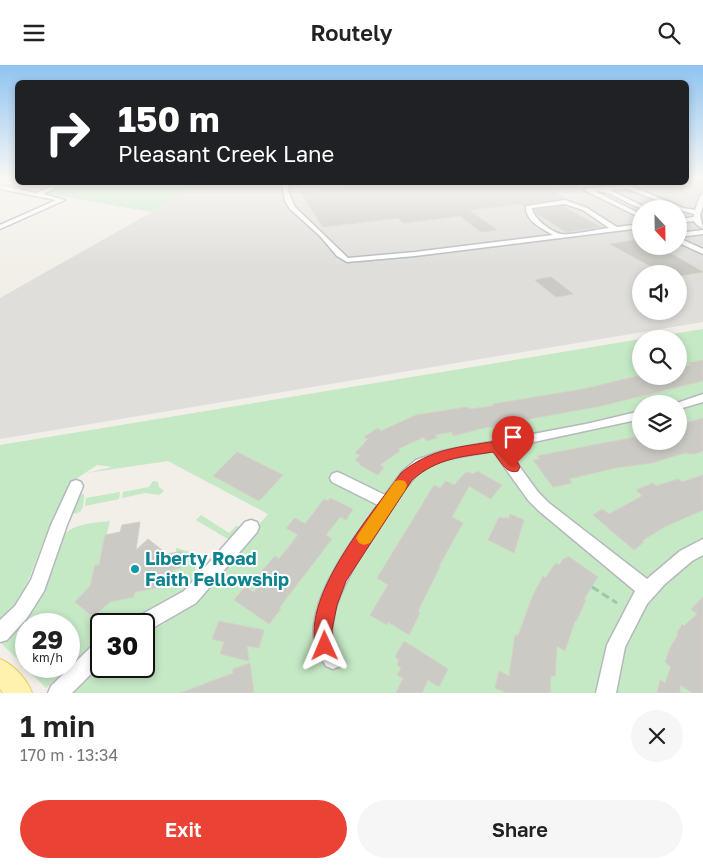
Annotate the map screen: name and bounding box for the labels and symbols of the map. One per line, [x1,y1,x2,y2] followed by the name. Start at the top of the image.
[632,200,688,255] north arrow
[492,416,534,467] pin
[145,547,289,590] place label: Liberty Road Faith Fellowship
[129,563,141,575] marker: Liberty Road Faith Fellowship
[90,613,155,678] speed limit sign: 30
[298,619,350,671] position arrow

